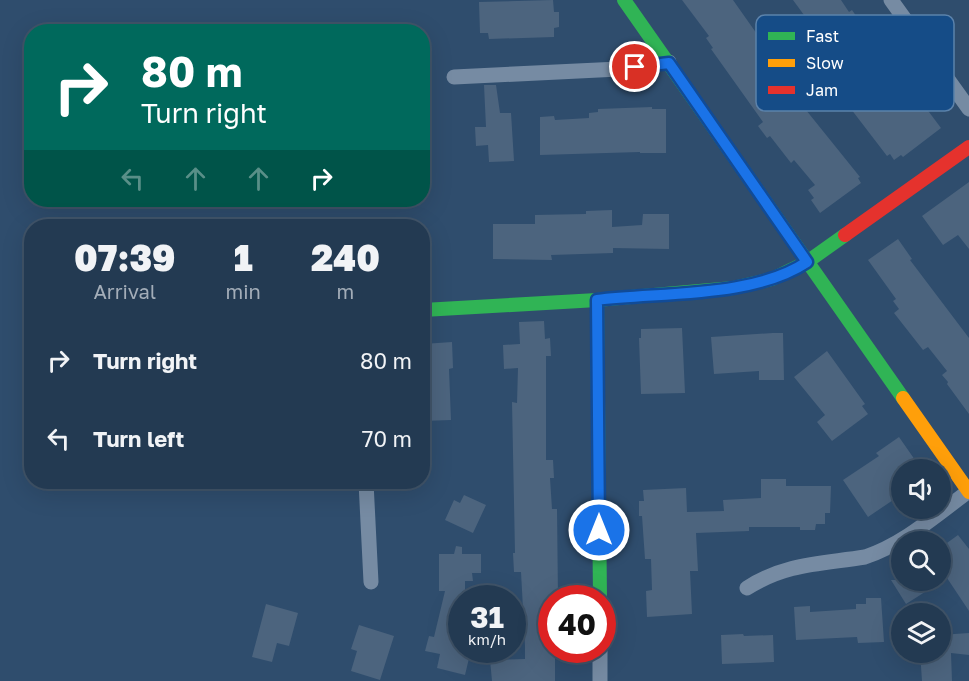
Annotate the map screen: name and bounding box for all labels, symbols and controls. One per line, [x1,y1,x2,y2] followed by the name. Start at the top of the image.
[756,15,954,111] legend
[806,26,839,46] text: Fast
[609,41,660,92] pin
[141,46,242,96] text: 80 m
[42,48,120,126] icon: right
[618,50,651,83] icon: arrive
[806,53,844,73] text: Slow
[806,80,838,100] text: Jam
[141,97,267,129] text: Turn right
[116,162,149,195] icon: left
[179,162,212,195] icon: ahead
[242,162,275,195] icon: ahead
[305,162,338,195] icon: right
[74,236,175,279] text: 07:39
[234,236,253,279] text: 1
[311,236,380,279] text: 240
[93,279,156,303] text: Arrival
[226,279,261,303] text: min
[337,279,354,303] text: m
[42,344,75,377] icon: right
[93,347,197,374] text: Turn right
[360,347,412,374] text: 80 m
[42,422,75,455] icon: left
[93,425,184,452] text: Turn left
[362,425,412,452] text: 70 m
[891,459,951,663] map controls
[891,459,951,519] button: sound
[567,498,631,562] position arrow
[891,531,951,591] button: search
[538,585,616,663] speed limit sign: 40
[470,599,504,635] text: 31
[891,603,951,663] button: layers
[468,630,506,648] text: km/h

